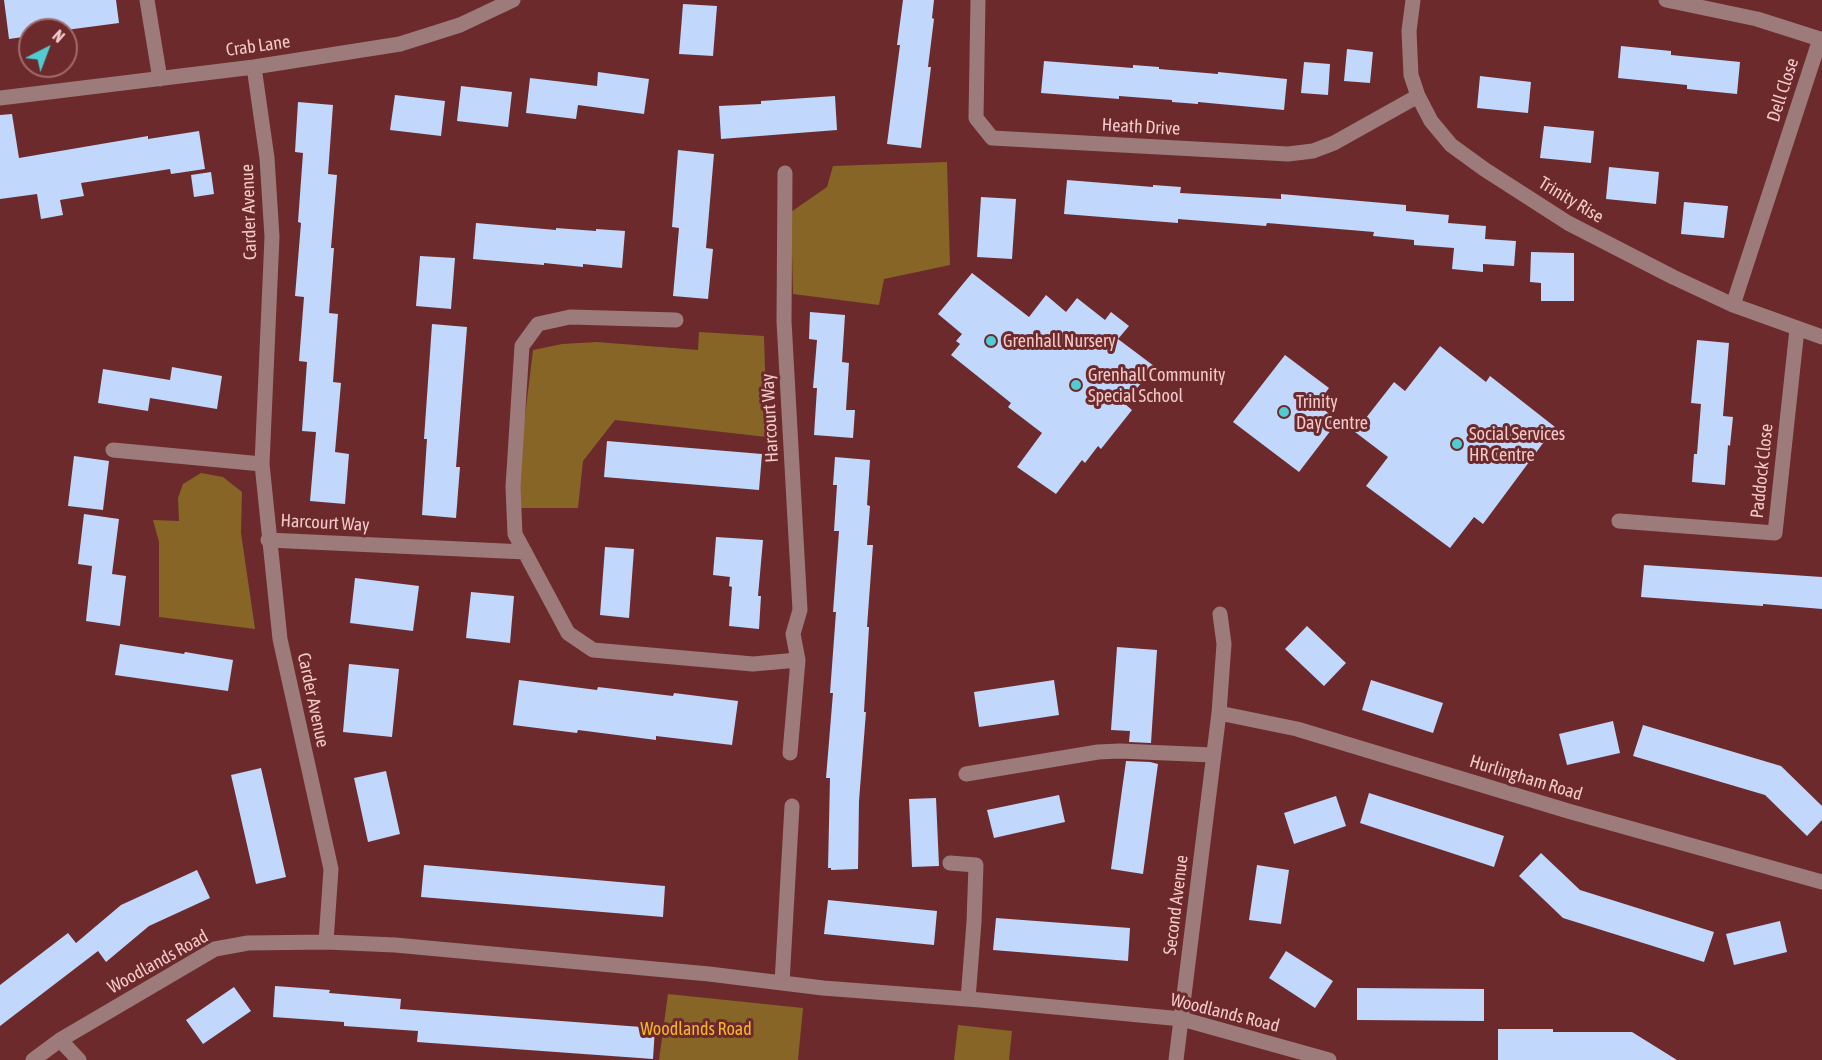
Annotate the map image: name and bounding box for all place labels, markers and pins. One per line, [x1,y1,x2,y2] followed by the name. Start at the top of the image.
[1003,330,1116,352] place label: Grenhall Nursery
[984,334,998,348] marker: Grenhall Nursery
[1088,364,1226,406] place label: Grenhall Community Special School
[1069,378,1083,392] marker: Grenhall Community Special School
[1296,391,1368,434] place label: Trinity Day Centre
[1277,405,1291,419] marker: Trinity Day Centre
[1469,423,1565,466] place label: Social Services HR Centre
[1450,437,1464,451] marker: Social Services HR Centre

